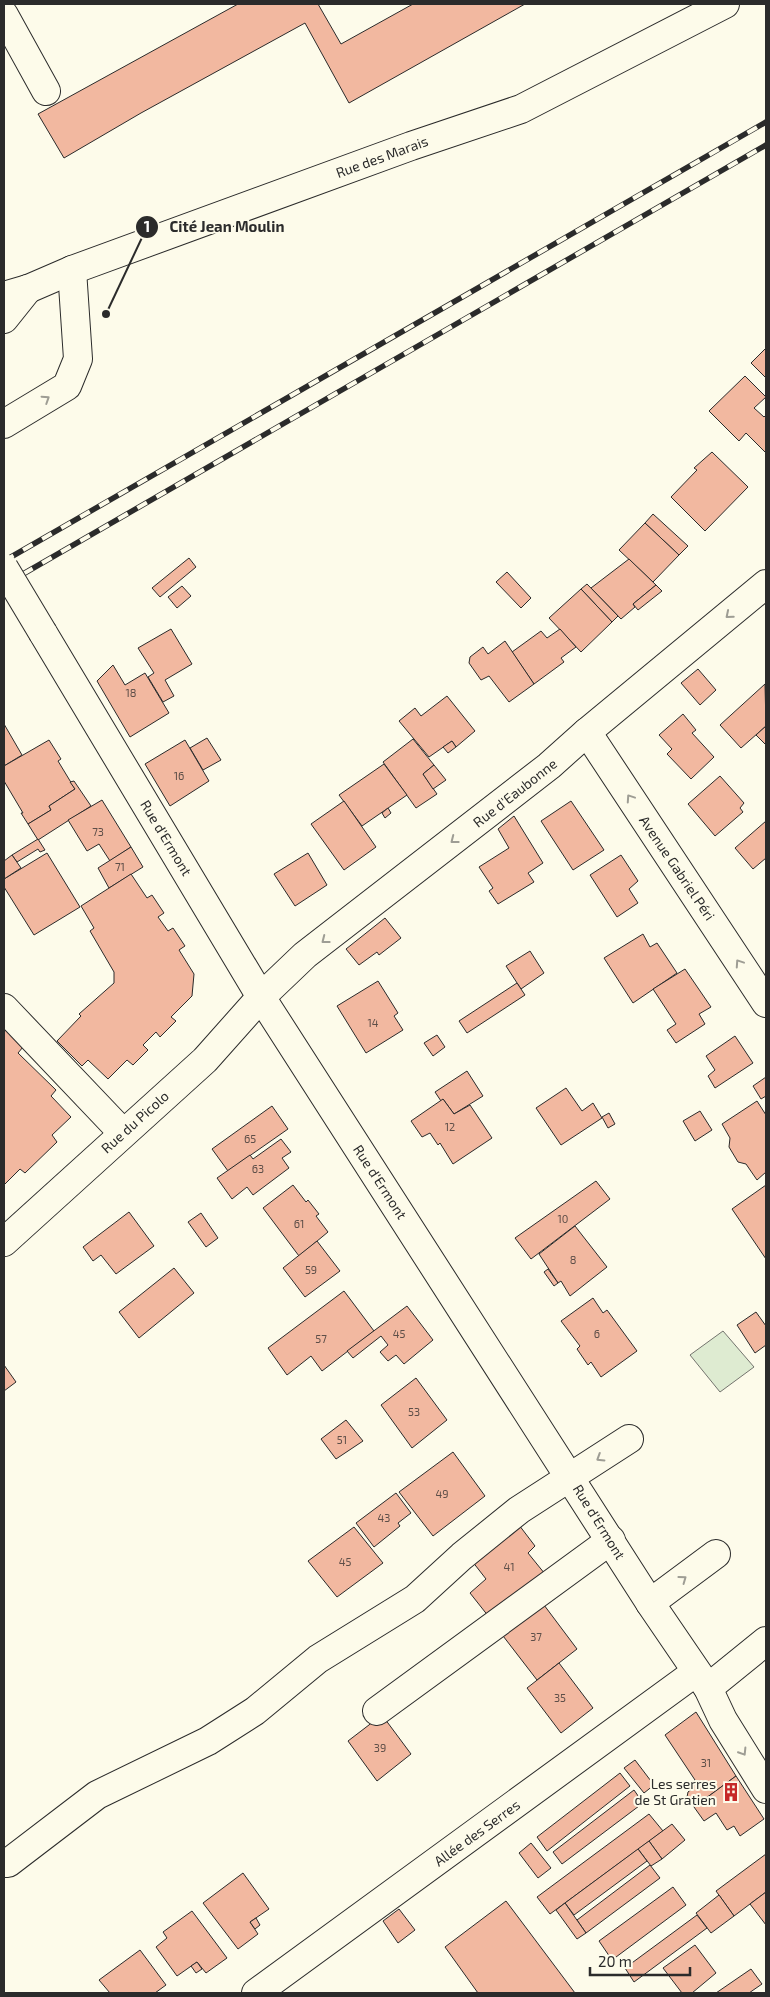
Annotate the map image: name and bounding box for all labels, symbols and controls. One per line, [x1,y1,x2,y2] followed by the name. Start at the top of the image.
[333,132,430,181] street label: Rue des Marais
[134,212,294,242] callout: Cité Jean Moulin
[144,217,150,235] text: 1
[170,217,284,235] text: Cité Jean Moulin
[40,396,49,406] one-way arrow
[725,610,734,619] one-way arrow
[125,686,137,699] house number: 18
[469,755,560,831] street label: Rue d'Eaubonne
[174,769,184,782] house number: 16
[627,794,636,804] one-way arrow
[137,797,196,879] street label: Rue d'Ermont
[636,812,719,923] street label: Avenue Gabriel Péri
[92,825,104,838] house number: 73
[450,834,460,843] one-way arrow
[115,860,125,873] house number: 71
[322,934,331,942] one-way arrow
[736,959,745,968] one-way arrow
[367,1016,379,1029] house number: 14
[97,1087,172,1156] street label: Rue du Picolo
[445,1120,455,1133] house number: 12
[244,1132,256,1145] house number: 65
[350,1141,411,1222] street label: Rue d'Ermont
[252,1162,264,1175] house number: 63
[557,1212,569,1225] house number: 10
[294,1217,304,1230] house number: 61
[570,1253,576,1266] house number: 8
[305,1263,317,1276] house number: 59
[393,1327,405,1340] house number: 45
[594,1327,600,1340] house number: 6
[315,1332,327,1345] house number: 57
[408,1405,420,1418] house number: 53
[337,1433,347,1446] house number: 51
[596,1452,606,1461] one-way arrow
[570,1481,629,1562] street label: Rue d'Ermont
[435,1487,449,1500] house number: 49
[378,1511,390,1524] house number: 43
[339,1555,351,1568] house number: 45
[503,1560,515,1573] house number: 41
[677,1576,686,1584] one-way arrow
[530,1630,542,1643] house number: 37
[554,1691,566,1704] house number: 35
[374,1741,386,1754] house number: 39
[737,1747,747,1756] one-way arrow
[701,1756,711,1769] house number: 31
[635,1775,716,1808] place label: Les serres de St Gratien
[720,1781,742,1803] building icon: Les serres de St Gratien
[430,1796,523,1869] street label: Allée des Serres
[590,1944,690,1976] scale bar
[598,1952,632,1970] text: 20 m

